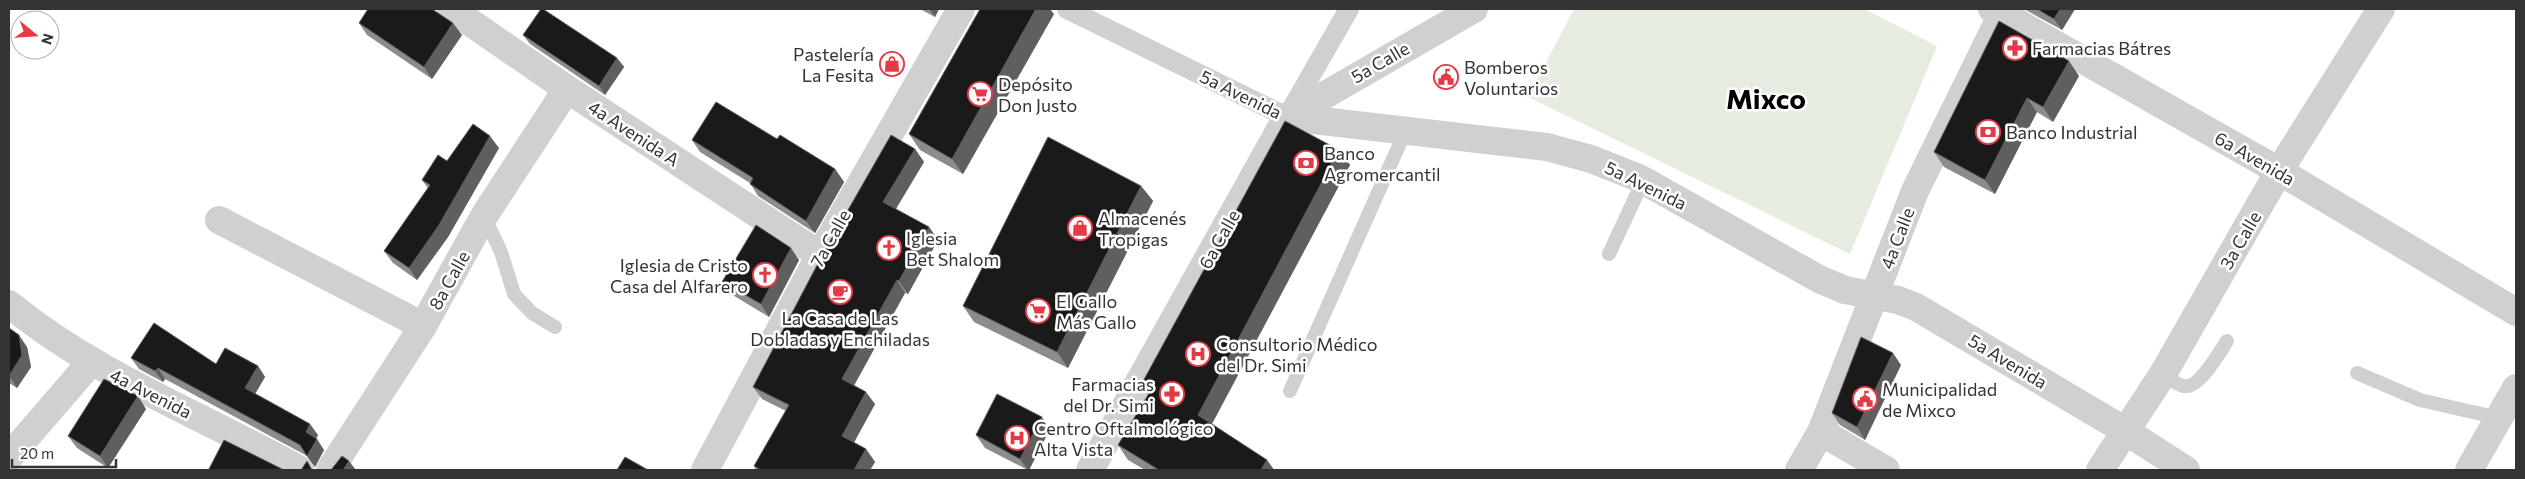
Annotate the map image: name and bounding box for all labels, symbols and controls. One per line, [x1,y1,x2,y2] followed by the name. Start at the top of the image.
[10,10,60,60] north arrow
[38,32,58,47] text: N
[2002,35,2028,61] pharmacy icon: Farmacias Bátres
[1347,37,1413,87] street label: 5a Calle
[2032,37,2171,59] place label: Farmacias Bátres
[793,43,874,86] place label: Pastelería La Fesita
[879,51,905,77] shop icon: Pastelería La Fesita
[1464,56,1558,99] place label: Bomberos Voluntarios
[1433,64,1459,90] public building icon: Bomberos Voluntarios
[1197,65,1285,123] street label: 5a Avenida
[998,73,1077,116] place label: Depósito Don Justo
[967,81,993,107] supermarket icon: Depósito Don Justo
[1726,81,1806,115] district label: Mixco
[584,95,684,171] street label: 4a Avenida A
[1975,119,2001,145] bank icon: Banco Industrial
[2006,121,2138,143] place label: Banco Industrial
[2211,126,2299,190] street label: 6a Avenida
[1324,142,1441,185] place label: Banco Agromercantil
[1293,150,1319,176] bank icon: Banco Agromercantil
[1602,156,1690,214] street label: 5a Avenida
[1875,204,1919,272] street label: 4a Calle
[805,205,855,271] street label: 7a Calle
[1194,206,1244,272] street label: 6a Calle
[1098,207,1187,250] place label: Almacenés Tropigas
[2215,207,2265,273] street label: 3a Calle
[1067,215,1093,241] shop icon: Almacenés Tropigas
[906,227,999,270] place label: Iglesia Bet Shalom
[876,235,902,261] church icon: Iglesia Bet Shalom
[424,247,474,313] street label: 8a Calle
[610,254,748,297] place label: Iglesia de Cristo Casa del Alfarero
[752,262,778,288] church icon: Iglesia de Cristo Casa del Alfarero
[827,279,853,305] cafe icon: La Casa de Las Dobladas y Enchiladas
[1056,290,1137,333] place label: El Gallo Más Gallo
[1025,298,1051,324] supermarket icon: El Gallo Más Gallo
[750,307,930,350] place label: La Casa de Las Dobladas y Enchiladas
[1965,329,2051,393] street label: 5a Avenida
[1216,333,1378,376] place label: Consultorio Médico del Dr. Simi
[1185,341,1211,367] hospital icon: Consultorio Médico del Dr. Simi
[107,363,195,423] street label: 4a Avenida
[1063,373,1154,416] place label: Farmacias del Dr. Simi
[1882,378,1997,421] place label: Municipalidad de Mixco
[1159,381,1185,407] pharmacy icon: Farmacias del Dr. Simi
[1852,386,1878,412] public building icon: Municipalidad de Mixco
[1034,417,1214,460] place label: Centro Oftalmológico Alta Vista
[1004,425,1030,451] hospital icon: Centro Oftalmológico Alta Vista
[12,436,116,468] scale bar
[20,444,54,462] text: 20 m

